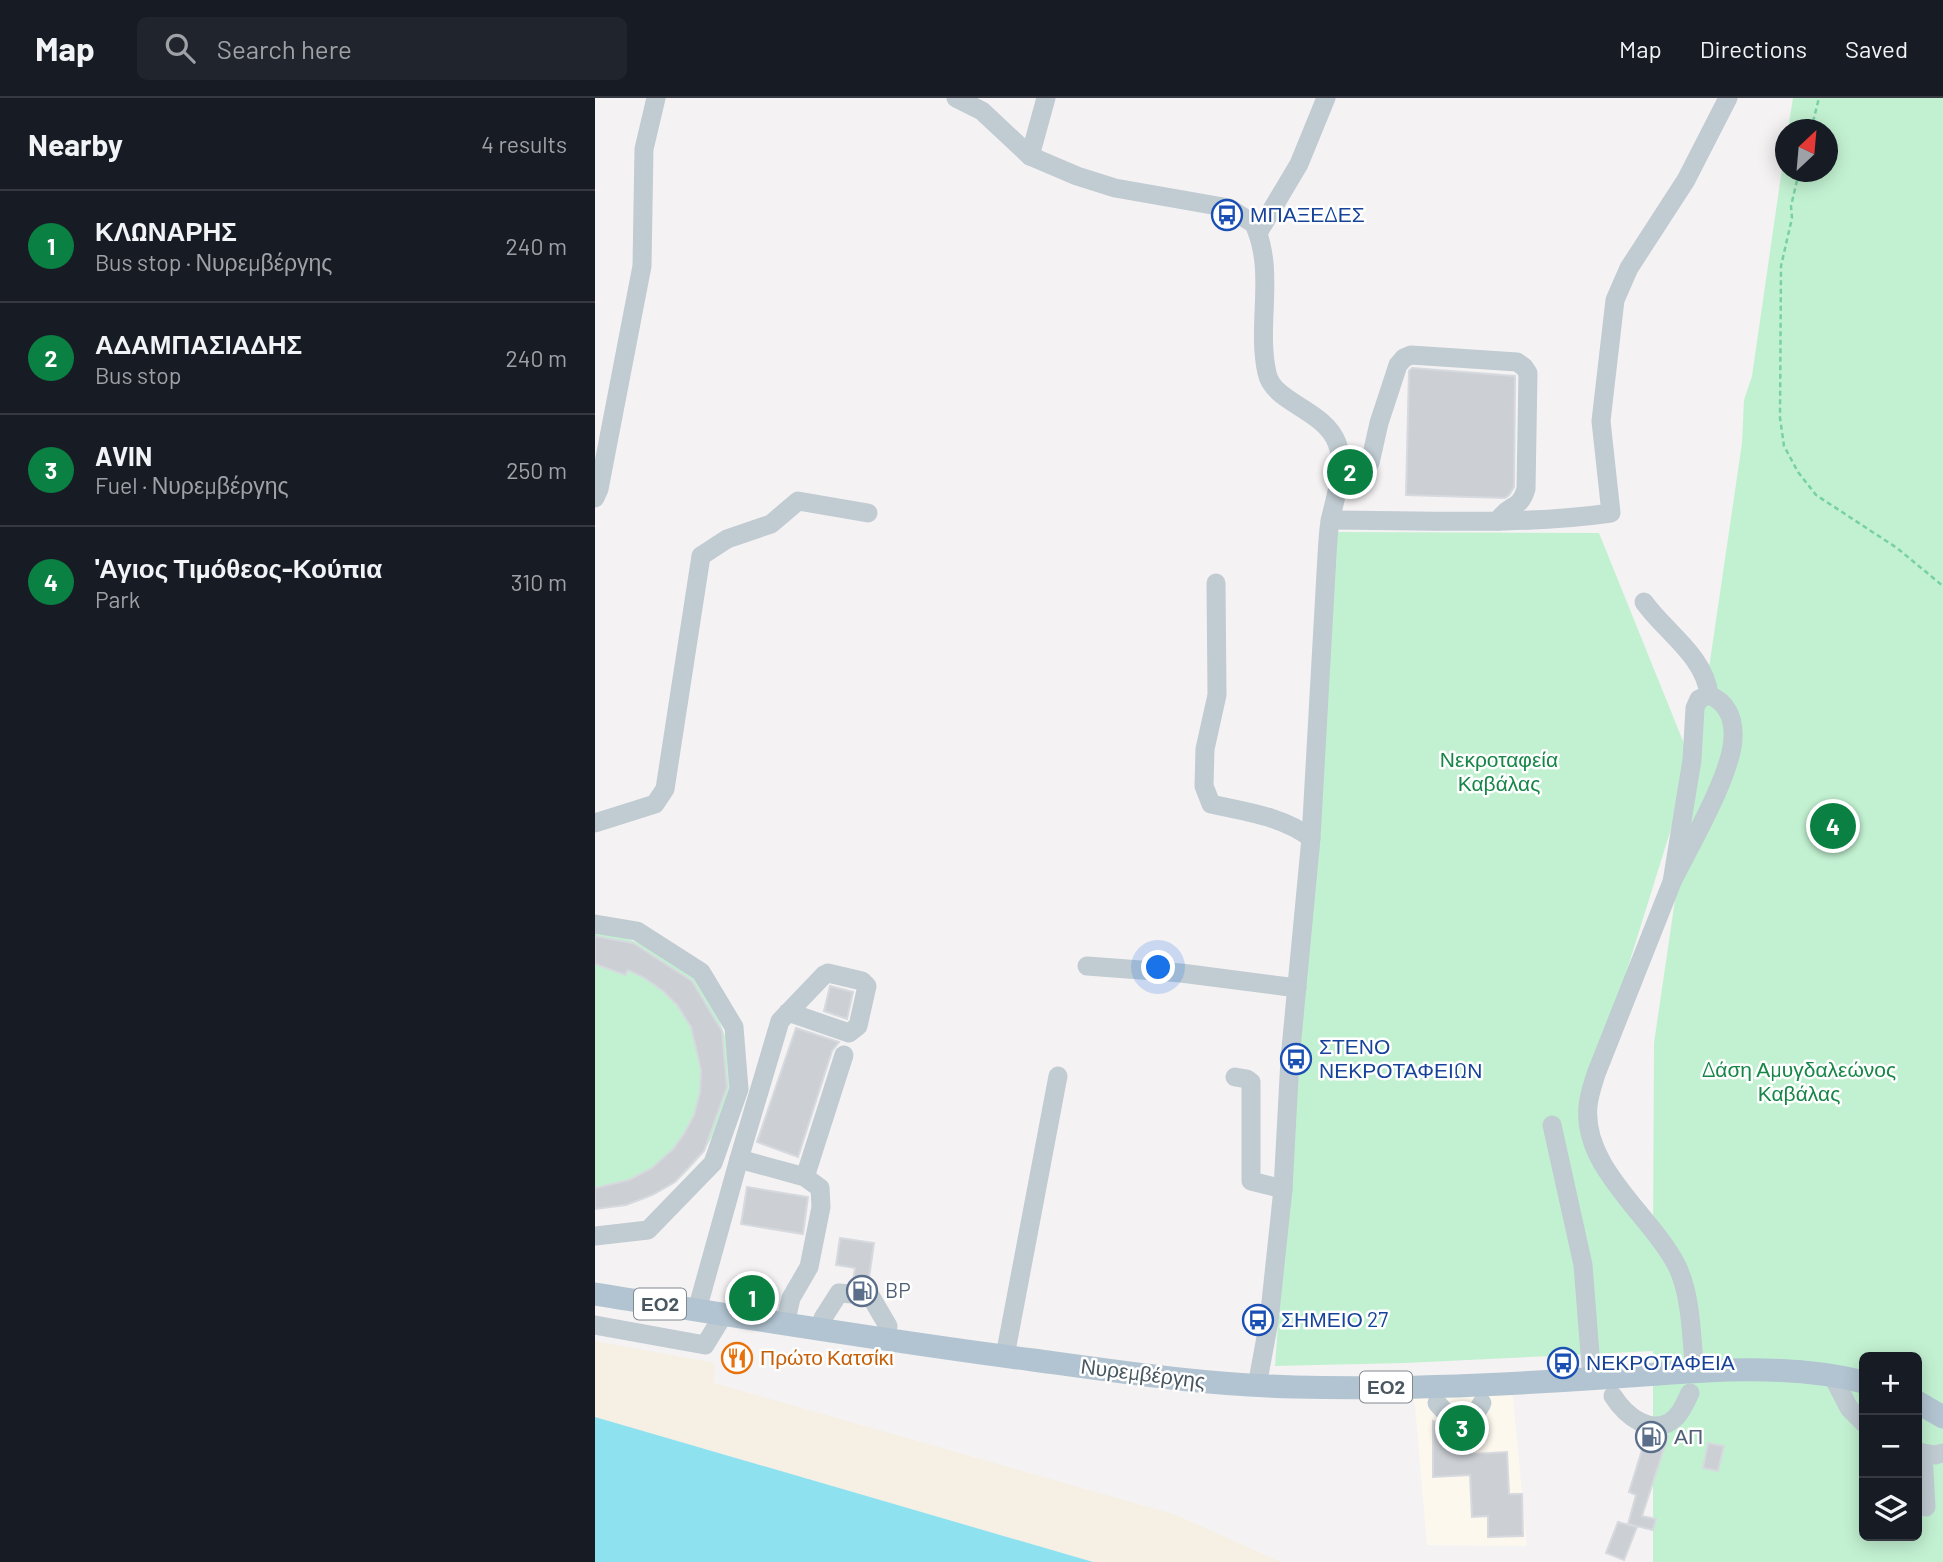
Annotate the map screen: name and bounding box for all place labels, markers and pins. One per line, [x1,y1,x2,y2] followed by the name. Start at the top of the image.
[1210,198,1244,232] bus stop icon: ΜΠΑΞΕΔΕΣ
[1250,201,1365,226] place label: ΜΠΑΞΕΔΕΣ
[1327,446,1373,498] pin: 2
[1810,800,1856,852] pin: 4
[1319,1033,1482,1082] place label: ΣΤΕΝΟ ΝΕΚΡΟΤΑΦΕΙΩΝ
[1279,1042,1313,1076] bus stop icon: ΣΤΕΝΟ ΝΕΚΡΟΤΑΦΕΙΩΝ
[729,1272,775,1324] pin: 1
[845,1274,879,1308] fuel station icon: BP
[885,1277,911,1302] place label: BP
[1241,1303,1275,1337] bus stop icon: ΣΗΜΕΙΟ 27
[1281,1306,1388,1331] place label: ΣΗΜΕΙΟ 27
[720,1341,754,1375] restaurant icon: Πρώτο Κατσίκι
[760,1344,894,1369] place label: Πρώτο Κατσίκι
[1546,1346,1580,1380] bus stop icon: ΝΕΚΡΟΤΑΦΕΙΑ
[1586,1349,1735,1374] place label: ΝΕΚΡΟΤΑΦΕΙΑ
[1439,1402,1485,1454] pin: 3
[1634,1420,1668,1454] fuel station icon: ΑΠ
[1674,1423,1703,1448] place label: ΑΠ

